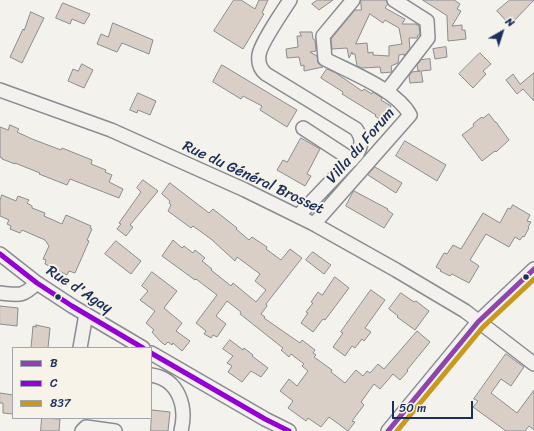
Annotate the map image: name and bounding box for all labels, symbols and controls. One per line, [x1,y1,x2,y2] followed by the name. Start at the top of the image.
[482,12,522,52] north arrow
[501,13,519,32] text: N
[323,104,399,188] street label: Villa du Forum
[179,137,327,219] street label: Rue du Général Brosset
[43,262,115,318] street label: Rue d'Agay
[521,272,531,282] unlabelled marker
[53,292,63,302] unlabelled marker
[12,347,152,419] legend
[50,352,58,374] text: B
[50,372,58,394] text: C
[50,392,71,414] text: 837
[394,393,475,419] scale bar
[399,397,426,419] text: 50 m

